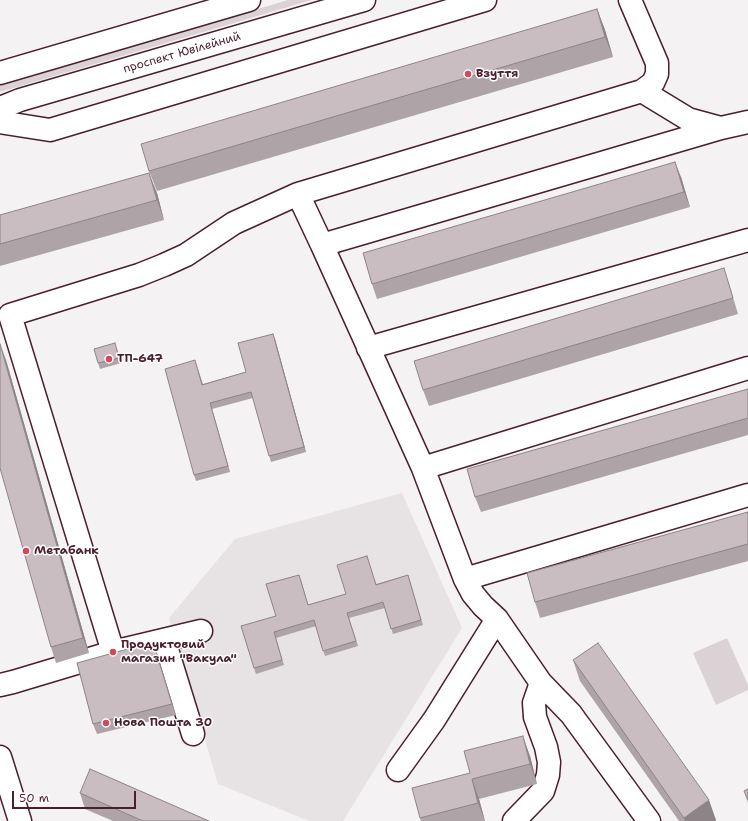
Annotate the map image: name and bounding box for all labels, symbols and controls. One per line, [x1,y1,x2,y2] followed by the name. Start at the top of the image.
[122,29,242,77] street label: проспект Ювілейний
[476,67,518,81] place label: Взуття
[463,69,473,79] marker: Взуття
[117,352,163,366] place label: ТП-647
[104,354,114,364] marker: ТП-647
[34,544,99,558] place label: Метабанк
[21,546,31,556] marker: Метабанк
[121,638,237,666] place label: Продуктовий магазин "Вакула"
[108,647,118,657] marker: Продуктовий магазин "Вакула"
[114,716,212,730] place label: Нова Пошта 30
[101,718,111,728] marker: Нова Пошта 30
[14,783,138,809] scale bar
[19,790,49,806] text: 50 m

